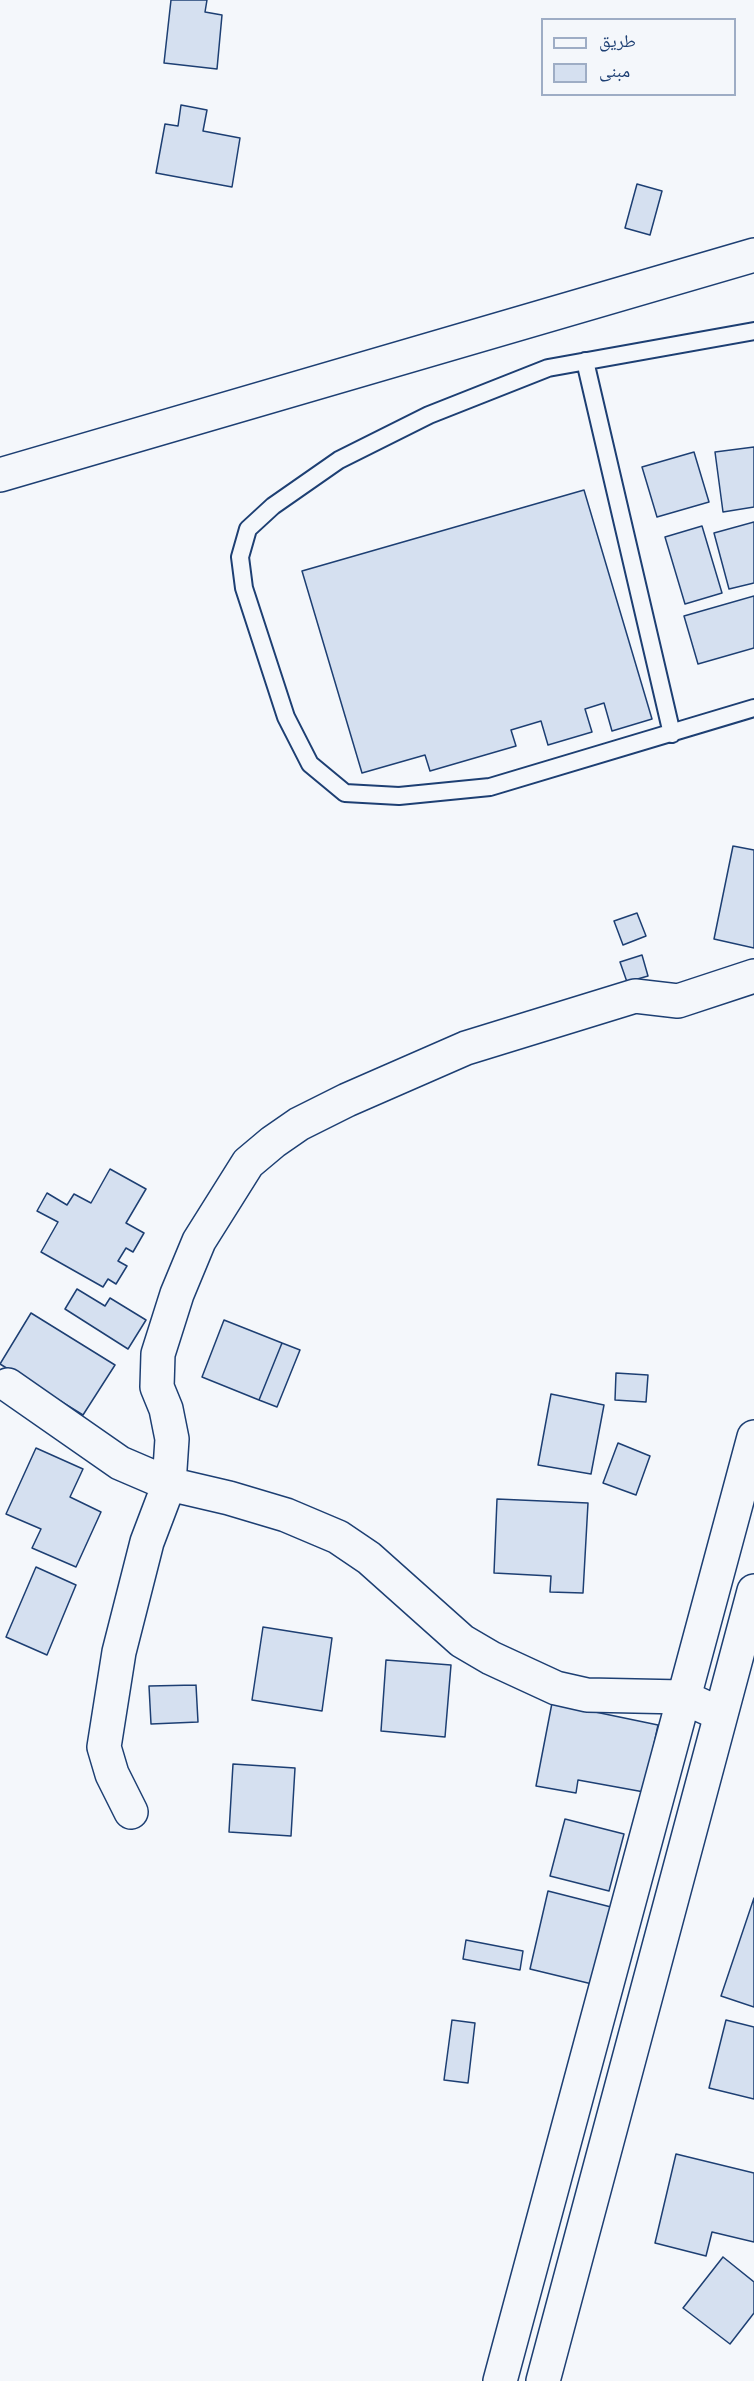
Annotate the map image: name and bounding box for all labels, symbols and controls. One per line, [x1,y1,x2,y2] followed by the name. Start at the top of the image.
[541,18,736,96] legend
[599,29,636,52] text: طريق
[599,59,630,82] text: مبنى

